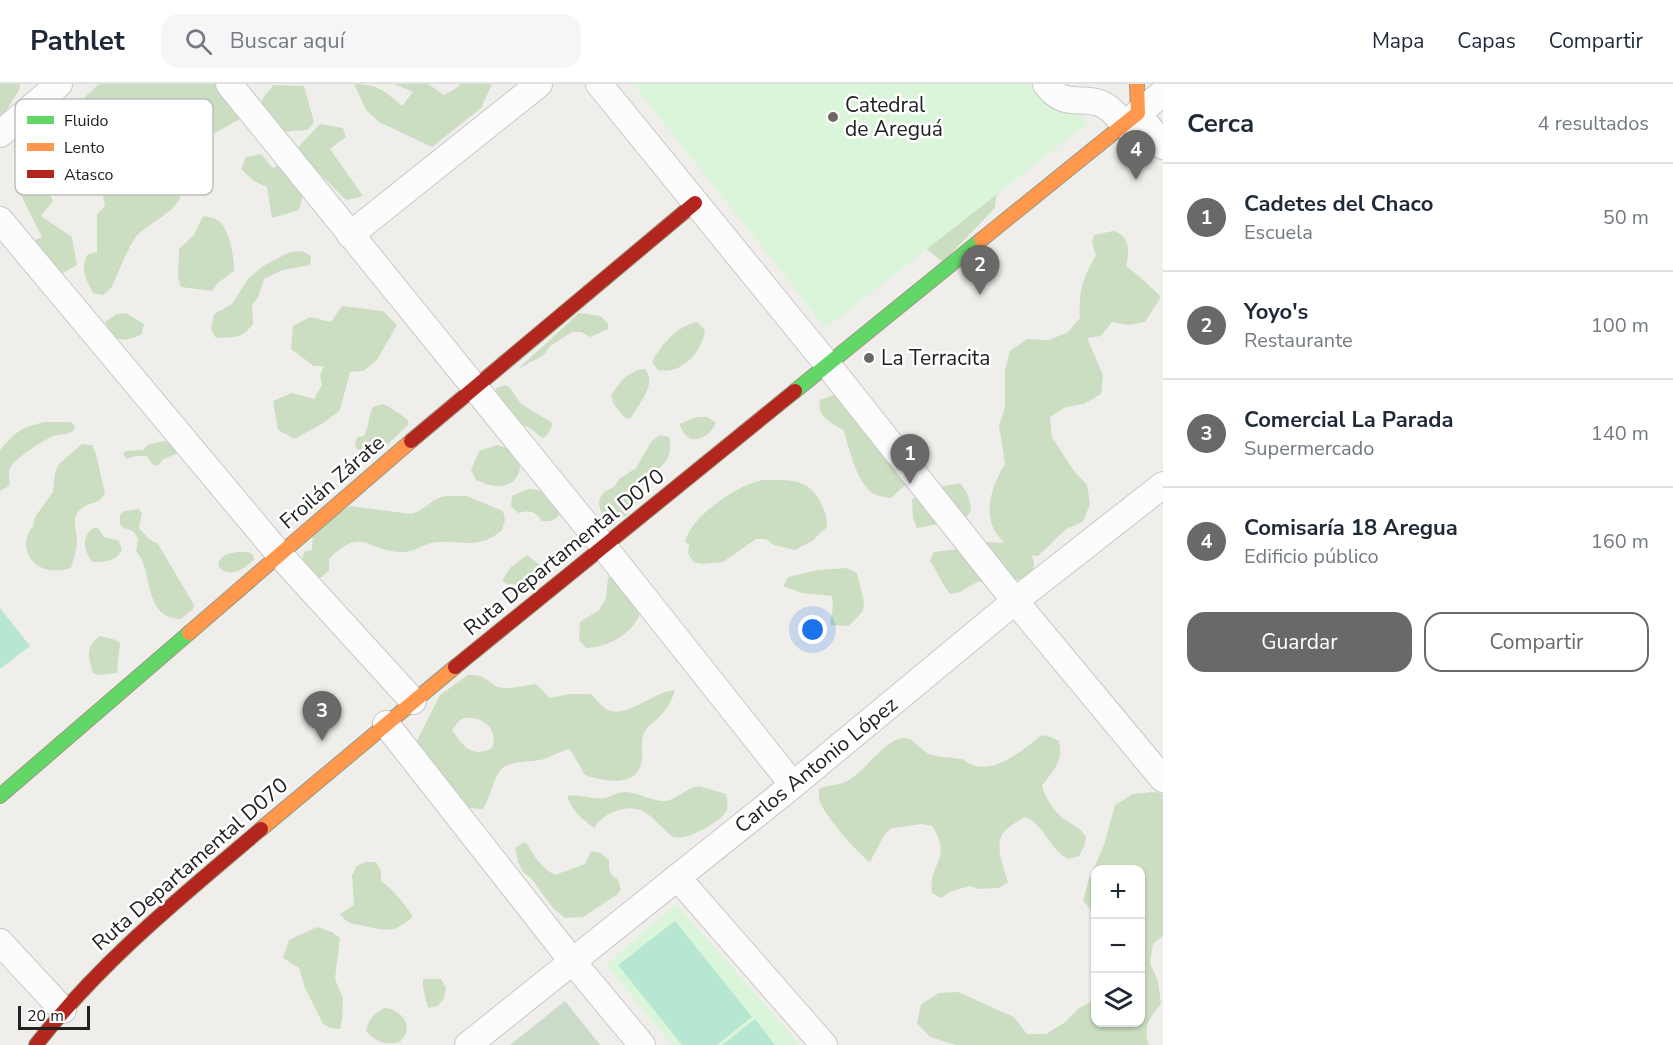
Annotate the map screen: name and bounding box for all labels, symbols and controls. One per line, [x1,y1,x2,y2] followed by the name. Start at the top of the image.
[161,14,581,68] search box
[30,22,125,60] text: Pathlet
[182,25,215,58] icon: search
[230,26,345,56] text: Buscar aquí
[1372,27,1424,55] text: Mapa
[1457,27,1516,55] text: Capas
[1549,27,1643,55] text: Compartir
[845,91,943,143] place label: Catedral de Areguá
[15,99,213,195] legend
[1187,106,1254,141] text: Cerca
[64,110,109,132] text: Fluido
[826,110,840,124] marker: Catedral de Areguá
[1538,110,1649,137] text: 4 resultados
[1116,130,1156,180] pin: 4
[64,137,105,159] text: Lento
[64,164,113,186] text: Atasco
[1244,189,1433,219] text: Cadetes del Chaco
[1201,204,1213,231] text: 1
[1603,204,1649,231] text: 50 m
[1244,219,1313,246] text: Escuela
[960,246,1000,295] pin: 2
[1244,297,1308,327] text: Yoyo's
[1201,312,1213,339] text: 2
[1591,312,1649,339] text: 100 m
[1244,327,1353,354] text: Restaurante
[881,344,990,372] place label: La Terracita
[862,351,876,365] marker: La Terracita
[1244,405,1454,435] text: Comercial La Parada
[1201,420,1213,447] text: 3
[1591,420,1649,447] text: 140 m
[274,429,390,535] street label: Froilán Zárate
[890,434,930,484] pin: 1
[1244,435,1374,462] text: Supermercado
[458,462,670,642] street label: Ruta Departamental D070
[1244,513,1458,543] text: Comisaría 18 Aregua
[1201,528,1213,555] text: 4
[1591,528,1649,555] text: 160 m
[1244,543,1379,570] text: Edificio público
[1187,612,1412,672] button: Guardar
[1424,612,1649,672] button: Compartir
[798,615,827,644] your location
[729,690,903,839] street label: Carlos Antonio López
[302,692,342,741] pin: 3
[86,771,294,957] street label: Ruta Departamental D070
[1091,865,1145,1027] map controls
[1091,865,1145,919] button: +
[1091,919,1145,973] button: −
[1091,973,1145,1027] button: layers
[18,1003,90,1030] scale bar
[27,1005,64,1027] text: 20 m

